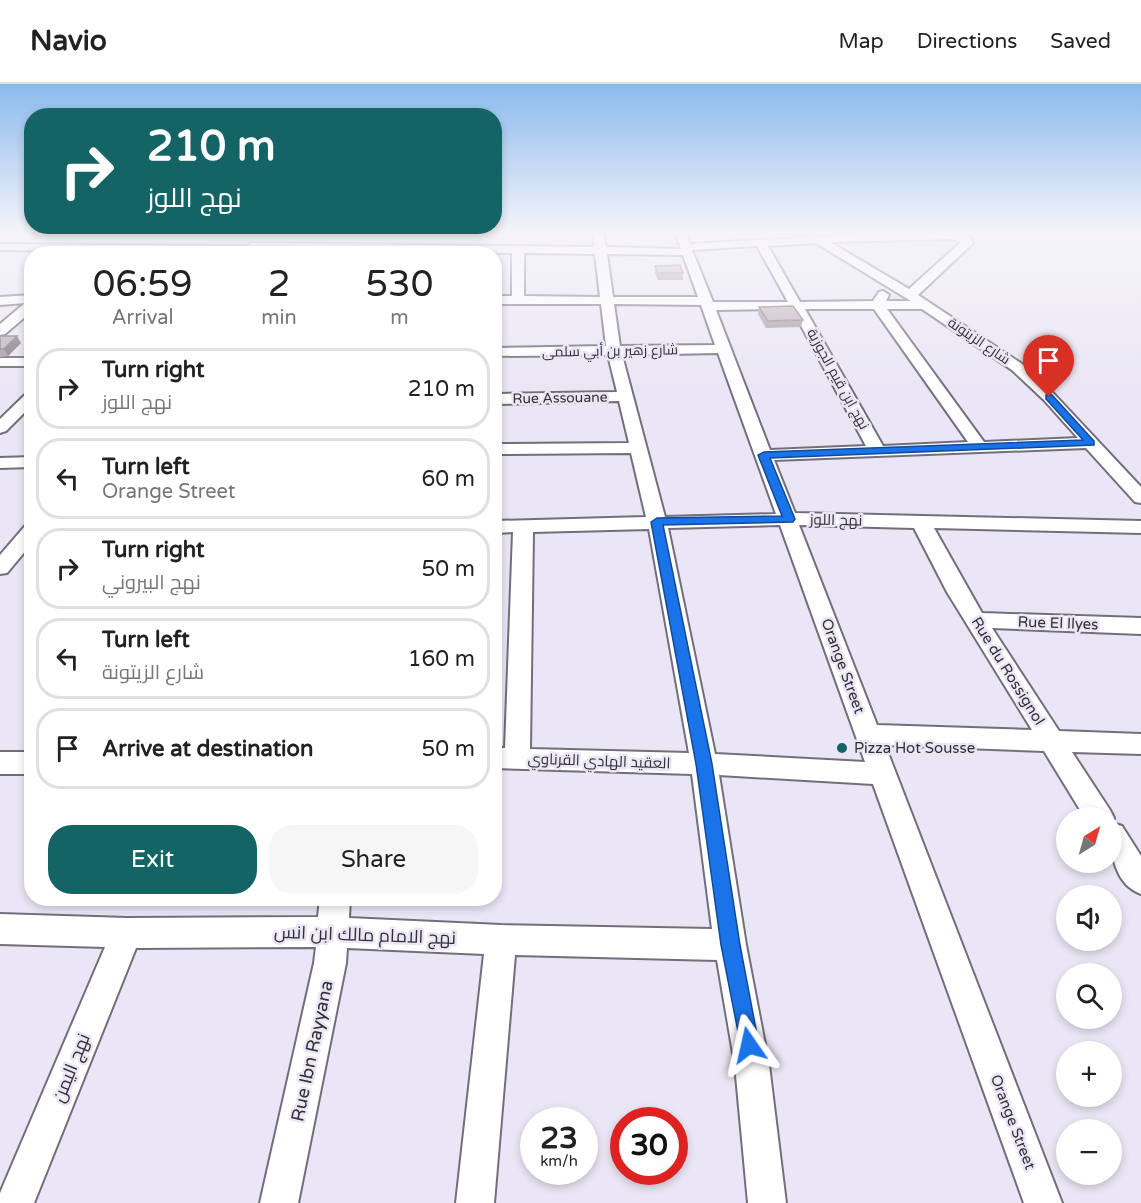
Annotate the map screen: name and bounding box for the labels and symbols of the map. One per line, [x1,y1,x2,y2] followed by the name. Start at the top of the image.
[945,314,1013,368] street label: شارع الزيتونة
[802,326,873,433] street label: نهج ابن قيم الجوزية
[1023,335,1074,397] pin
[542,340,678,364] street label: شارع زهير بن أبي سلمى
[512,389,608,407] street label: Rue Assouane
[809,511,862,531] street label: نهج اللوز
[1017,613,1099,633] street label: Rue El Ilyes
[967,614,1049,728] street label: Rue du Rossignol
[817,616,869,716] street label: Orange Street
[854,739,975,757] place label: Pizza Hot Sousse
[835,741,849,755] marker: Pizza Hot Sousse
[527,750,671,775] street label: العقيد الهادي القرناوي
[1056,807,1122,873] north arrow
[274,921,456,950] street label: نهج الامام مالك ابن انس
[286,978,338,1124] street label: Rue Ibn Rayyana
[717,1013,781,1077] position arrow
[47,1030,96,1106] street label: نهج اليمن
[987,1072,1039,1172] street label: Orange Street
[610,1107,688,1185] speed limit sign: 30

